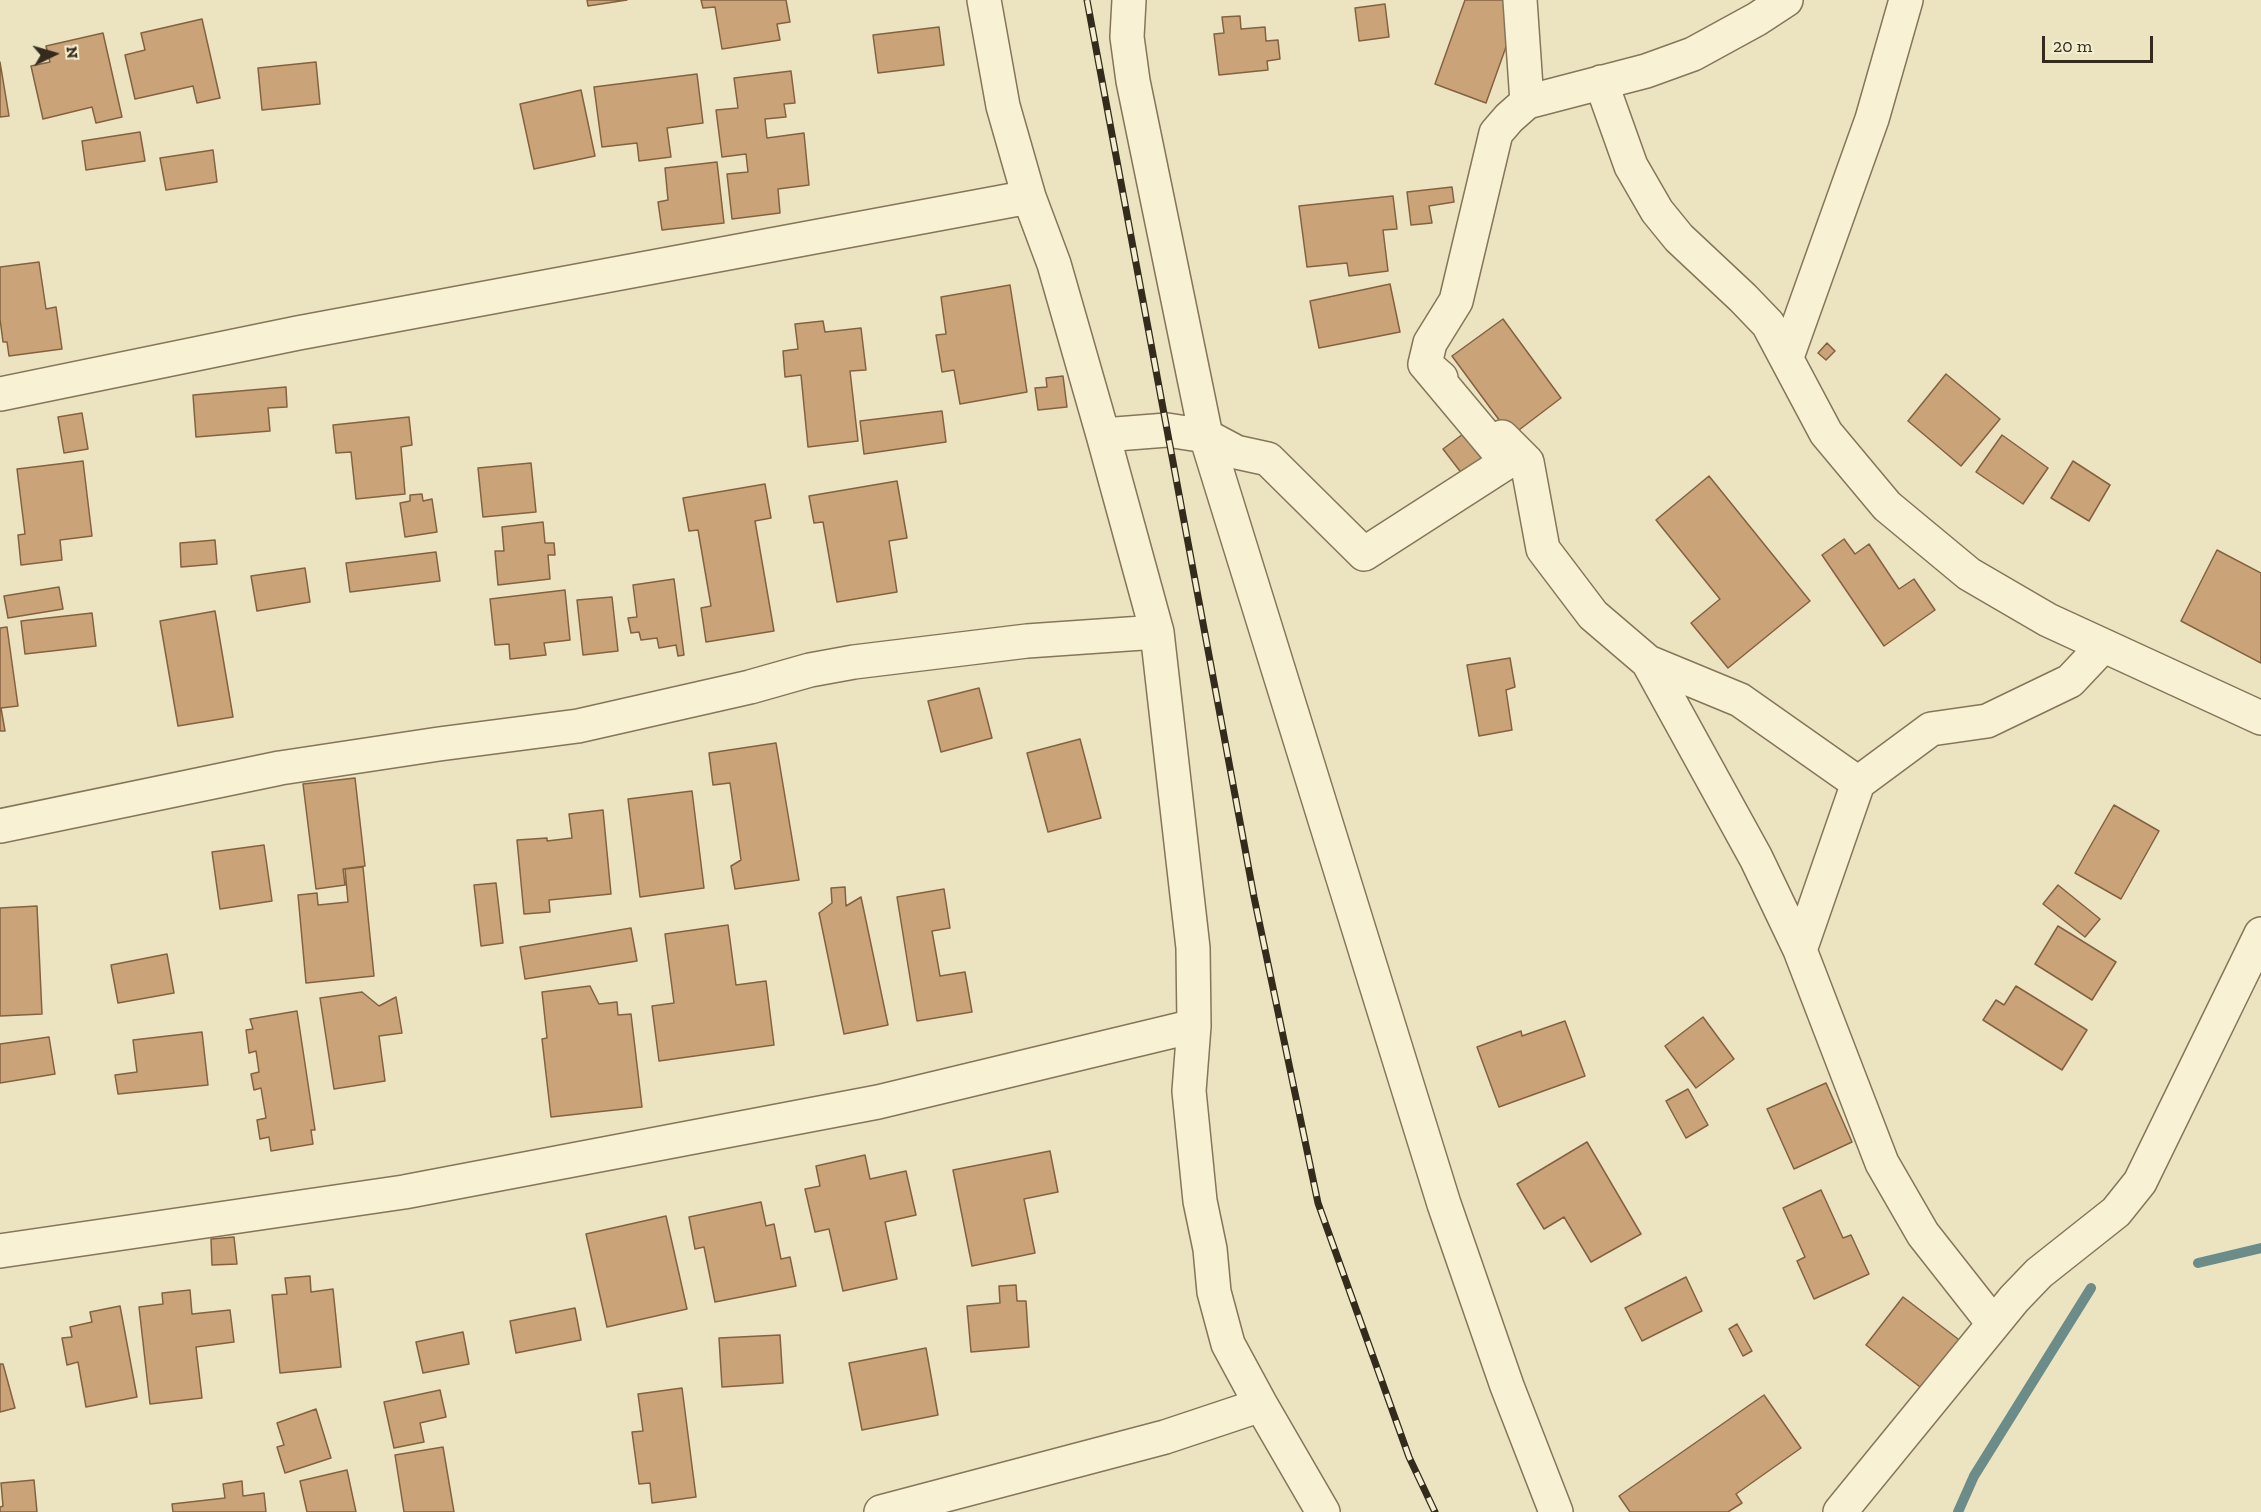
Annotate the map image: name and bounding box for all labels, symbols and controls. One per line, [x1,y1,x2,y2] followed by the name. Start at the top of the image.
[24,24,84,84] north arrow
[2045,24,2156,62] scale bar
[2053,35,2092,57] text: 20 m
[62,45,82,59] text: N

